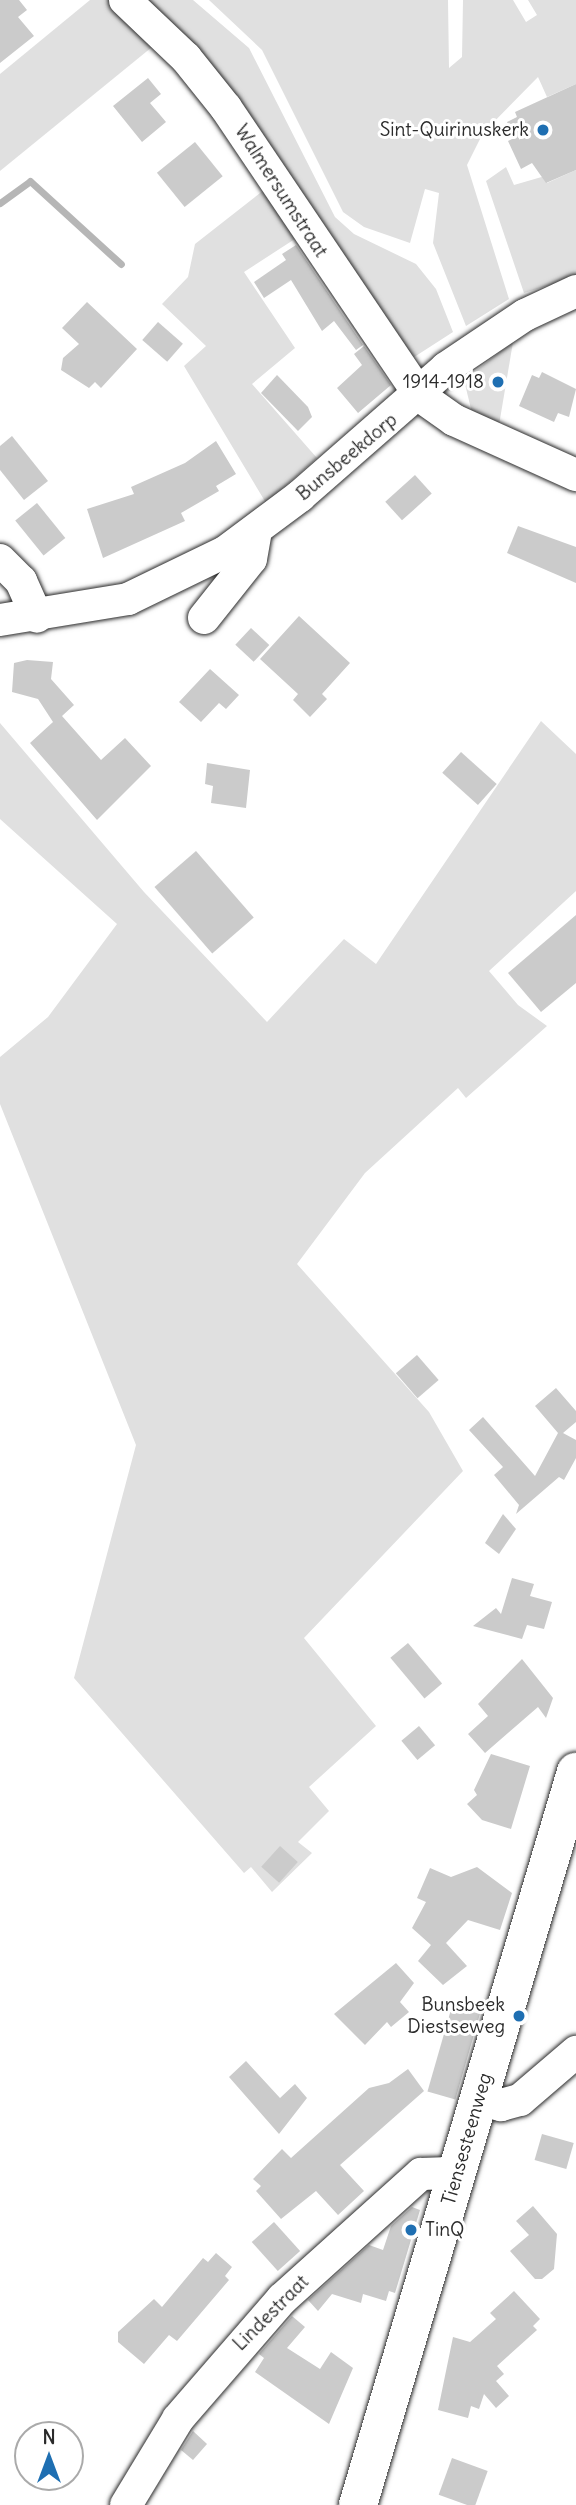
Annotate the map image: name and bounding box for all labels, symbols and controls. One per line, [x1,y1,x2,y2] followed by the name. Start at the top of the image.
[380,119,529,141] place label: Sint-Quirinuskerk
[230,120,332,262] street label: Walmersumstraat
[535,122,551,138] marker: Sint-Quirinuskerk
[403,371,484,393] place label: 1914-1918
[490,374,506,390] marker: 1914-1918
[292,408,402,506] street label: Bunsbeekdorp
[407,1994,505,2038] place label: Bunsbeek Diestseweg
[511,2008,527,2024] marker: Bunsbeek Diestseweg
[437,2070,497,2208] street label: Tiensesteenweg
[425,2219,464,2241] place label: TinQ
[403,2222,419,2238] marker: TinQ
[228,2270,314,2356] street label: Lindestraat
[14,2421,84,2491] north arrow
[42,2425,56,2449] text: N

